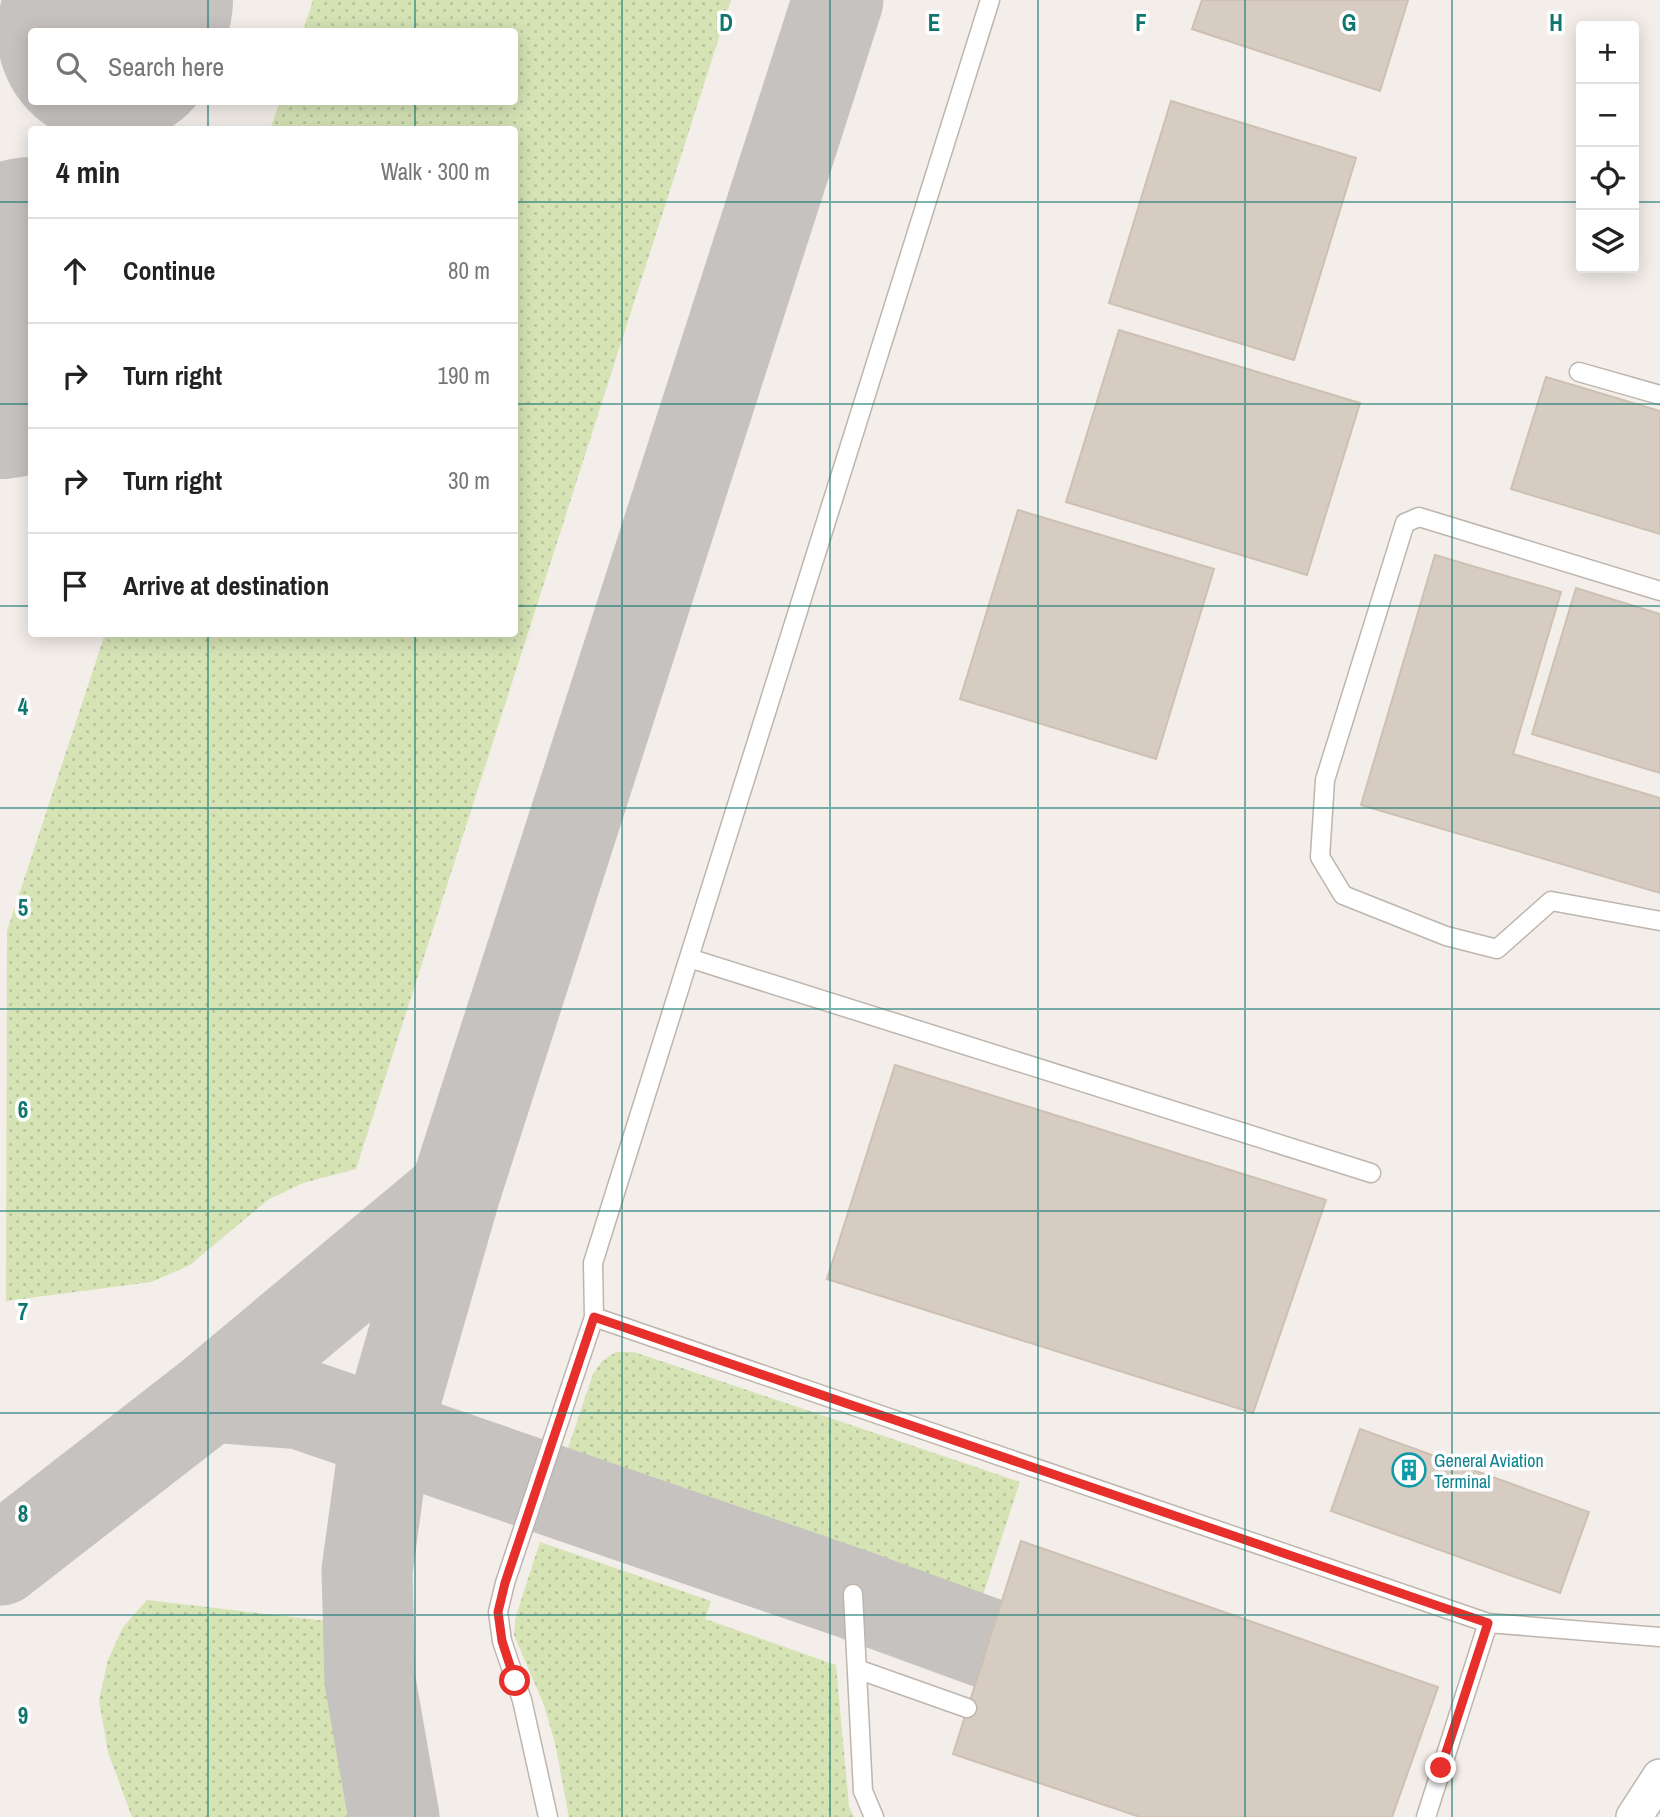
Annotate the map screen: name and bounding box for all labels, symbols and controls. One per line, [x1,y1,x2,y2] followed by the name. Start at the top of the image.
[719,7,733,38] text: D
[928,7,940,38] text: E
[1135,7,1147,38] text: F
[1342,7,1356,38] text: G
[1549,7,1563,38] text: H
[1576,21,1639,273] map controls
[1576,21,1639,84] button: +
[28,28,518,105] search box
[52,48,90,86] icon: search
[108,49,224,84] text: Search here
[1576,84,1639,147] button: −
[1576,147,1639,210] button: locate
[56,152,120,192] text: 4 min
[381,156,490,187] text: Walk · 300 m
[1576,210,1639,273] button: layers
[56,252,94,290] icon: ahead
[123,253,215,288] text: Continue
[448,255,490,286] text: 80 m
[56,357,94,395] icon: right
[123,358,222,393] text: Turn right
[438,360,490,391] text: 190 m
[56,462,94,500] icon: right
[123,463,222,498] text: Turn right
[448,465,490,496] text: 30 m
[56,567,94,605] icon: arrive
[123,568,329,603] text: Arrive at destination
[18,691,29,722] text: 4
[18,892,28,923] text: 5
[18,1094,28,1125] text: 6
[18,1296,28,1327] text: 7
[1434,1448,1544,1494] place label: General Aviation Terminal
[1390,1451,1428,1489] building icon: General Aviation Terminal
[18,1498,28,1529] text: 8
[499,1665,530,1696] route start
[18,1700,28,1731] text: 9
[1425,1752,1456,1783] route end

